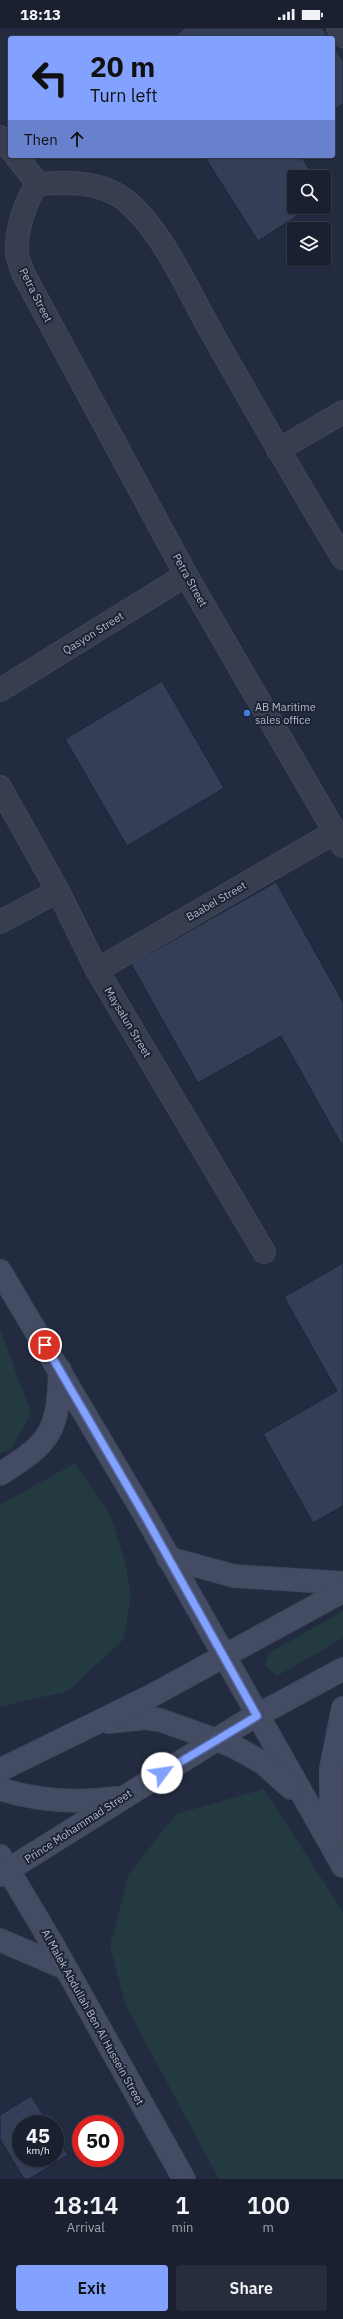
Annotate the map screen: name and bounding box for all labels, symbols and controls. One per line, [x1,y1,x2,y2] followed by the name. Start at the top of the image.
[20,5,61,24] text: 18:13
[90,48,155,85] text: 20 m
[24,52,76,104] icon: left
[90,84,158,107] text: Turn left
[66,128,88,150] icon: ahead
[24,130,58,149] text: Then
[287,170,331,266] map controls
[287,170,331,214] button: search
[287,222,331,266] button: layers
[16,266,56,325] street label: Petra Street
[170,551,210,609] street label: Petra Street
[60,609,126,657] street label: Qasyon Street
[255,700,316,727] place label: AB Maritime sales office
[242,708,252,718] marker: AB Maritime sales office
[183,878,249,924] street label: Baabel Street
[101,984,155,1060] street label: Maysalun Street
[28,1328,62,1362] pin
[34,1334,56,1356] icon: arrive
[141,1752,183,1794] position arrow
[22,1786,134,1866] street label: Prince Mohammad Street
[39,1927,147,2107] street label: Al Malek Abdullah Ben Al Hussein Street
[72,2115,124,2167] speed limit sign: 50
[26,2122,50,2149] text: 45
[26,2144,50,2157] text: km/h
[53,2189,118,2221] text: 18:14
[175,2189,190,2221] text: 1
[247,2189,290,2221] text: 100
[67,2219,105,2236] text: Arrival
[172,2219,194,2236] text: min
[263,2219,274,2236] text: m
[16,2265,168,2311] button: Exit
[176,2265,327,2311] button: Share

